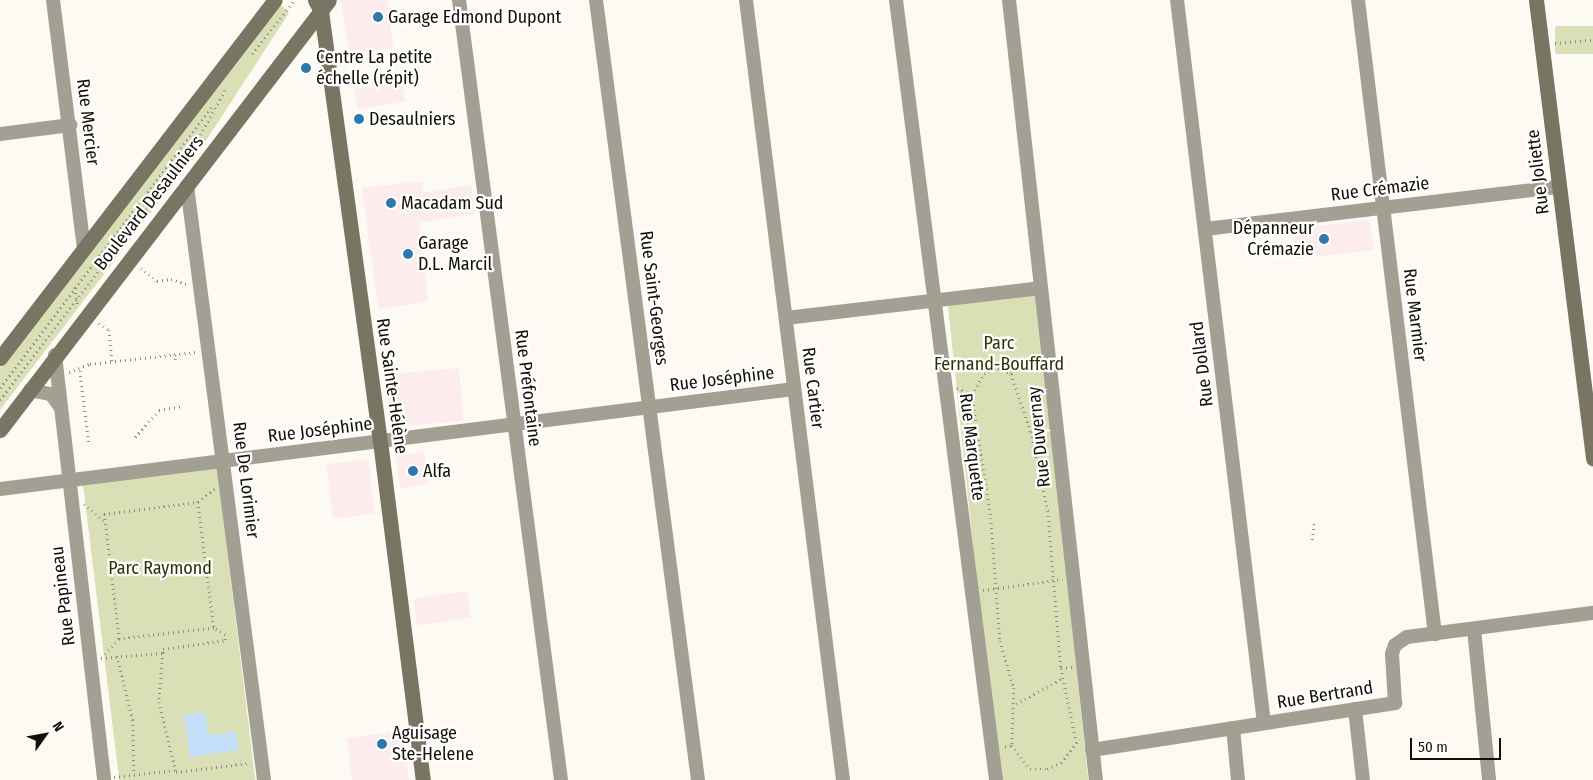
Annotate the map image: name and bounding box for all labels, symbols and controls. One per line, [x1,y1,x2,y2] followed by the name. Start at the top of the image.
[388,6,561,28] place label: Garage Edmond Dupont
[372,11,384,23] marker: Garage Edmond Dupont
[316,47,432,90] place label: Centre La petite échelle (répit)
[300,62,312,74] marker: Centre La petite échelle (répit)
[72,77,104,167] street label: Rue Mercier
[369,108,456,130] place label: Desaulniers
[353,113,365,125] marker: Desaulniers
[1522,128,1554,216] street label: Rue Joliette
[90,131,208,275] street label: Boulevard Desaulniers
[1330,172,1430,206] street label: Rue Crémazie
[401,192,503,214] place label: Macadam Sud
[385,197,397,209] marker: Macadam Sud
[1233,218,1314,260] place label: Dépanneur Crémazie
[635,229,673,367] street label: Rue Saint-Georges
[418,233,492,276] place label: Garage D.L. Marcil
[1318,233,1330,245] marker: Dépanneur Crémazie
[402,248,414,260] marker: Garage D.L. Marcil
[1399,267,1431,363] street label: Rue Marmier
[372,317,412,455] street label: Rue Sainte-Hélène
[1186,320,1218,408] street label: Rue Dollard
[510,328,546,448] street label: Rue Préfontaine
[934,333,1064,376] park label: Parc Fernand-Bouffard
[797,346,829,430] street label: Rue Cartier
[668,362,776,396] street label: Rue Joséphine
[1023,385,1055,489] street label: Rue Duvernay
[955,392,989,502] street label: Rue Marquette
[266,413,374,447] street label: Rue Joséphine
[228,420,264,540] street label: Rue De Lorimier
[423,460,451,482] place label: Alfa
[407,465,419,477] marker: Alfa
[46,545,80,647] street label: Rue Papineau
[108,557,212,579] park label: Parc Raymond
[1275,677,1375,713] street label: Rue Bertrand
[20,710,70,760] north arrow
[49,719,68,735] text: N
[392,723,474,766] place label: Aguisage Ste-Helene
[1413,728,1504,760] scale bar
[376,738,388,750] marker: Aguisage Ste-Helene
[1418,738,1448,756] text: 50 m

